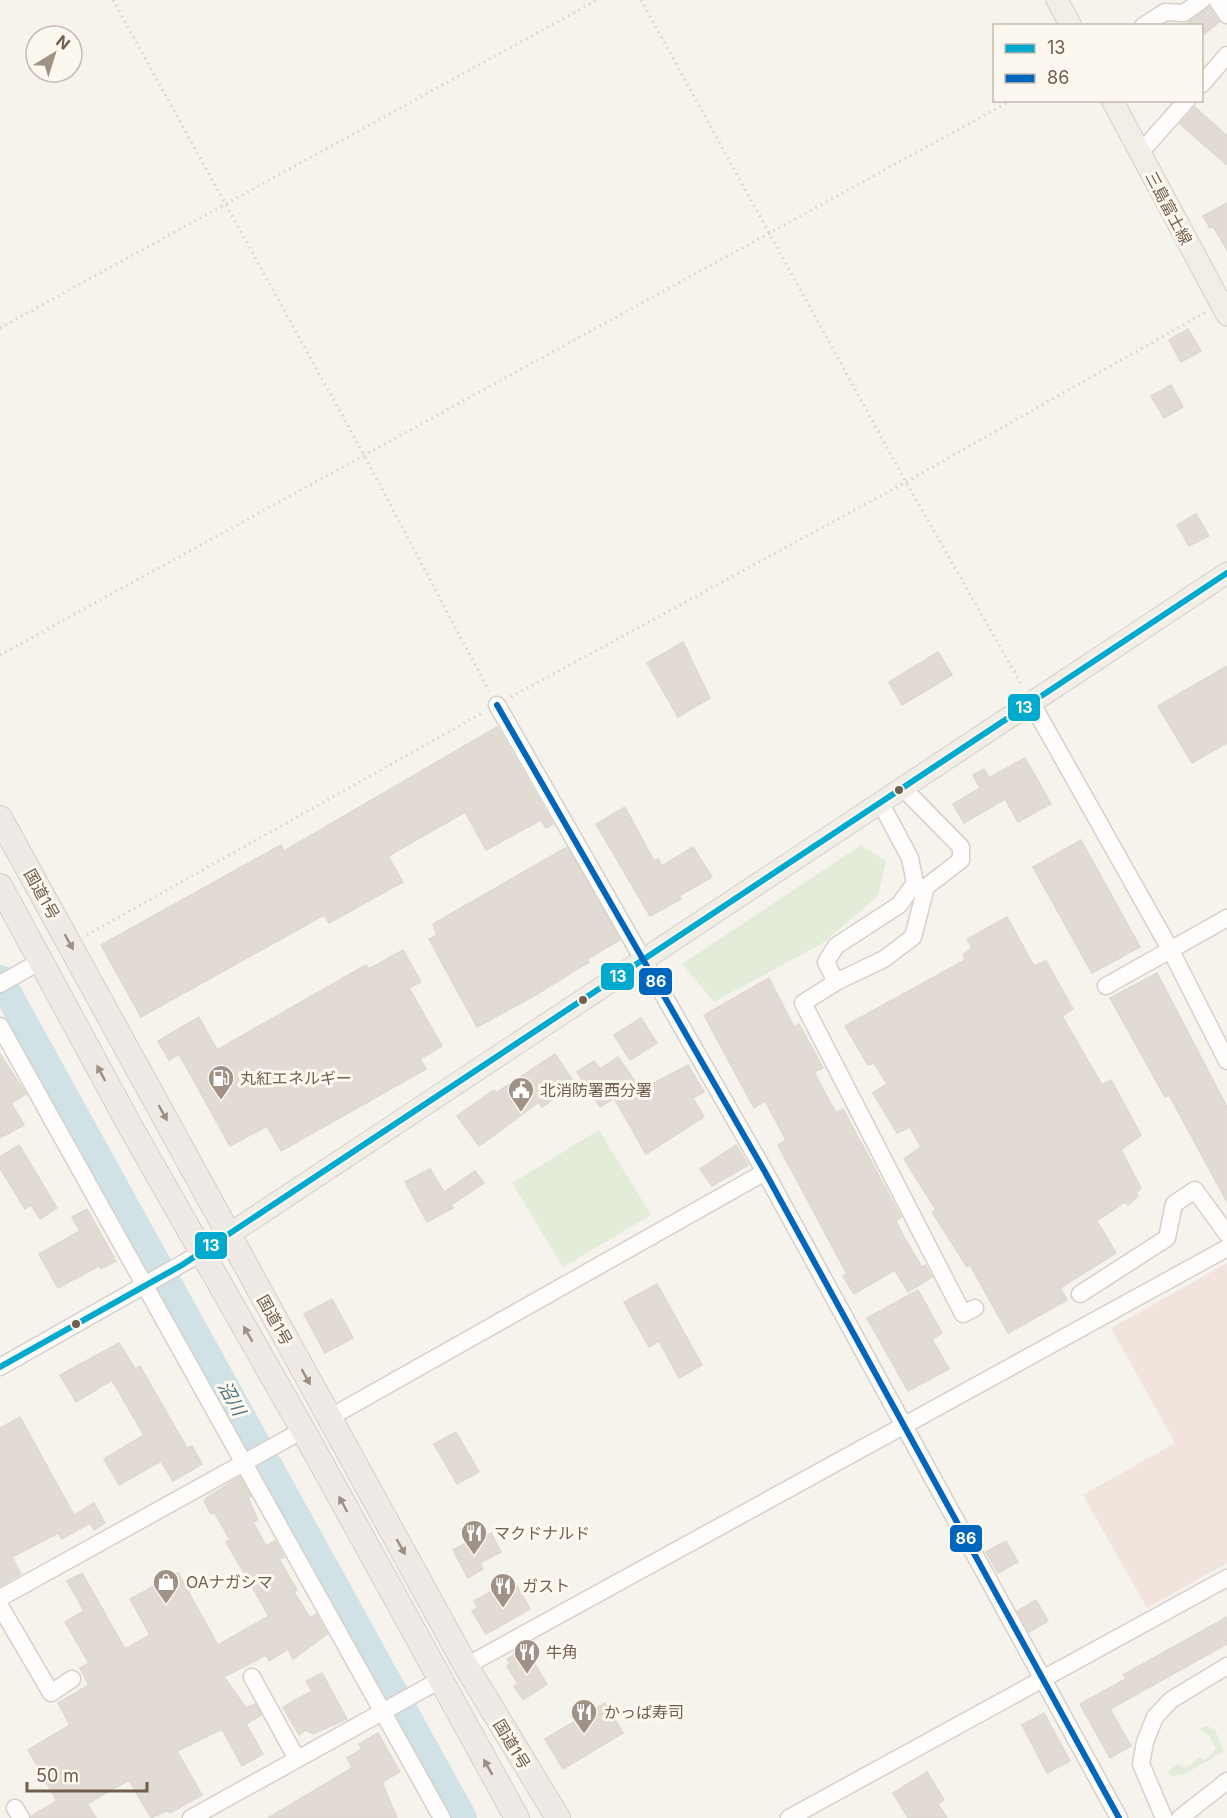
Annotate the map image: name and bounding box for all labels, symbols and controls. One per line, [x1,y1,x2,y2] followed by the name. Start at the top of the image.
[24,24,84,84] north arrow
[993,24,1203,102] legend
[52,31,74,54] text: N
[1047,37,1065,58] text: 13
[1047,67,1069,88] text: 86
[1141,168,1197,248] street label: 三島富士線
[1007,693,1041,722] line badge: 13
[1015,697,1033,717] text: 13
[893,784,905,796] unlabelled marker
[20,865,64,923] street label: 国道1号
[64,934,74,951] one-way arrow
[600,962,635,991] line badge: 13
[609,966,627,986] text: 13
[638,967,673,996] line badge: 86
[646,971,666,991] text: 86
[577,994,589,1006] unlabelled marker
[206,1063,236,1101] fuel station icon: 丸紅エネルギー
[96,1064,106,1081] one-way arrow
[240,1068,352,1088] place label: 丸紅エネルギー
[506,1075,536,1113] public building icon: 北消防署西分署
[540,1080,652,1100] place label: 北消防署西分署
[158,1105,168,1122] one-way arrow
[194,1231,228,1260] line badge: 13
[202,1235,220,1255] text: 13
[253,1291,297,1349] street label: 国道1号
[70,1318,82,1330] unlabelled marker
[243,1326,253,1343] one-way arrow
[301,1369,311,1386] one-way arrow
[214,1377,251,1421] water label: 沼川
[338,1496,348,1513] one-way arrow
[459,1518,489,1556] restaurant icon: マクドナルド
[494,1523,590,1543] place label: マクドナルド
[949,1524,983,1553] line badge: 86
[956,1528,976,1548] text: 86
[396,1539,406,1556] one-way arrow
[151,1567,181,1605] shop icon: OAナガシマ
[488,1571,518,1609] restaurant icon: ガスト
[186,1572,273,1592] place label: OAナガシマ
[522,1576,570,1596] place label: ガスト
[512,1637,542,1675] restaurant icon: 牛角
[546,1642,578,1662] place label: 牛角
[569,1697,599,1735] restaurant icon: かっぱ寿司
[604,1702,684,1722] place label: かっぱ寿司
[489,1715,535,1773] street label: 国道1号
[27,1755,147,1793] scale bar
[483,1759,493,1776] one-way arrow
[36,1765,79,1786] text: 50 m

